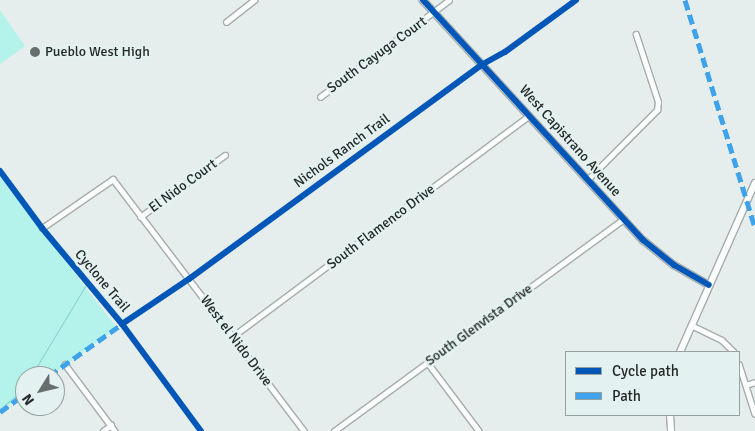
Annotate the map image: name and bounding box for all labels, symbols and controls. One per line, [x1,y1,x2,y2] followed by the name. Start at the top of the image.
[324,13,430,97] street label: South Cayuga Court
[45,44,150,60] place label: Pueblo West High
[29,46,41,58] marker: Pueblo West High
[516,82,624,200] street label: West Capistrano Avenue
[291,110,393,192] street label: Nichols Ranch Trail
[146,156,220,216] street label: El Nido Court
[324,181,438,273] street label: South Flamenco Drive
[71,246,133,316] street label: Cyclone Trail
[422,281,536,369] street label: South Glenvista Drive
[196,292,276,390] street label: West el Nido Drive
[565,351,740,416] legend
[612,362,679,380] text: Cycle path
[15,366,65,416] north arrow
[612,387,641,405] text: Path
[19,391,38,408] text: N

